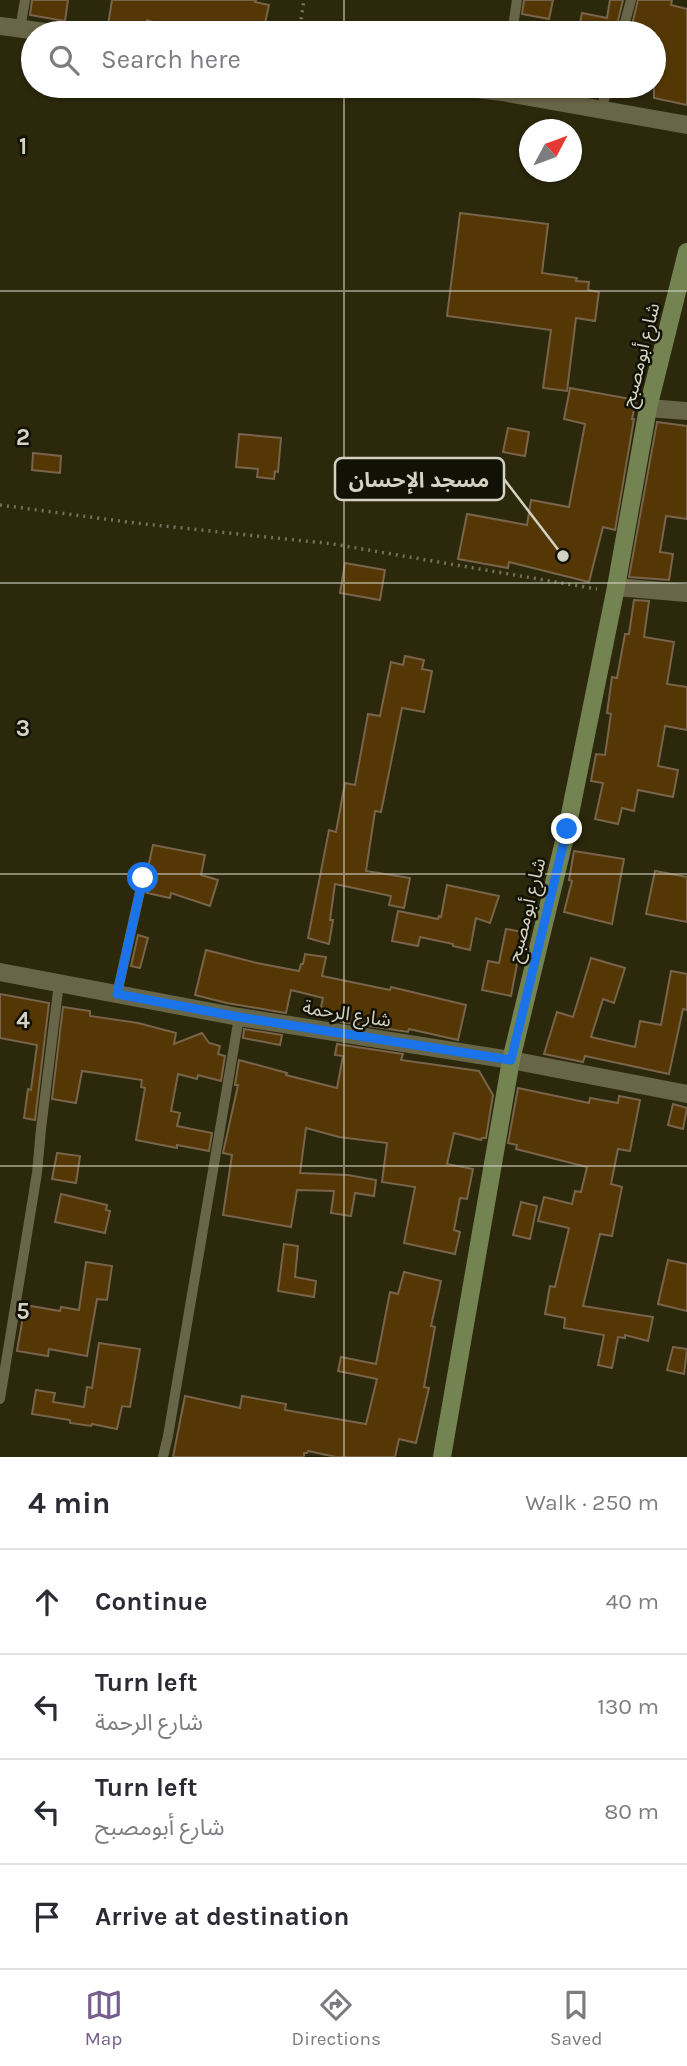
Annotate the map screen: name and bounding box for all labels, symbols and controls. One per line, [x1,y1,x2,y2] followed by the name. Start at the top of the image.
[21,21,666,98] search box
[45,41,83,79] icon: search
[101,44,241,75] text: Search here
[519,119,582,182] north arrow
[19,133,27,160] text: 1
[617,301,667,411] street label: شارع أبومصبح
[16,424,30,451] text: 2
[335,458,504,500] callout: مسجد الإحسان
[349,468,489,494] text: مسجد الإحسان
[16,715,30,742] text: 3
[551,813,582,844] route end
[503,856,553,966] street label: شارع أبومصبح
[127,862,158,893] route start
[301,996,393,1034] street label: شارع الرحمة
[16,1007,30,1034] text: 4
[16,1298,30,1325] text: 5
[28,1485,110,1521] text: 4 min
[525,1489,659,1516] text: Walk · 250 m
[28,1583,66,1621] icon: ahead
[95,1586,207,1617] text: Continue
[606,1588,659,1615] text: 40 m
[95,1667,197,1698] text: Turn left
[28,1688,66,1726] icon: left
[597,1693,659,1720] text: 130 m
[95,1709,203,1736] text: شارع الرحمة
[95,1772,197,1803] text: Turn left
[28,1793,66,1831] icon: left
[604,1798,659,1825] text: 80 m
[95,1814,224,1841] text: شارع أبومصبح
[28,1898,66,1936] icon: arrive
[95,1901,349,1932] text: Arrive at destination
[85,1986,123,2050] tab: Map
[292,1986,381,2050] tab: Directions
[550,1986,602,2050] tab: Saved

